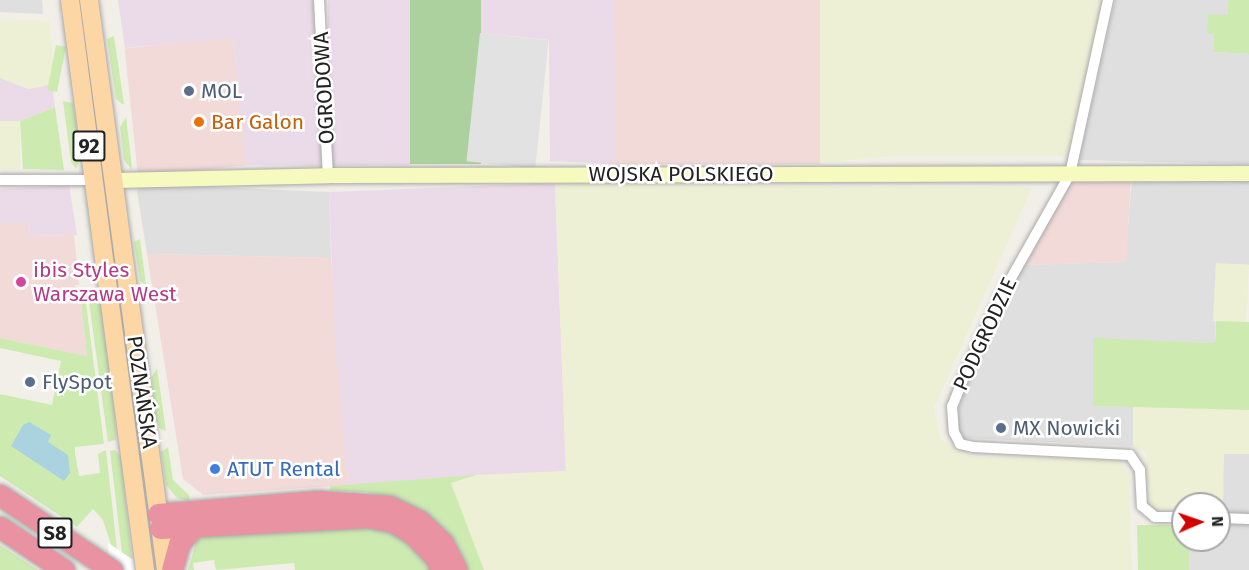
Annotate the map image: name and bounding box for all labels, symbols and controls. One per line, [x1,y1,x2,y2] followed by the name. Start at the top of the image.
[308,31,340,145] street label: OGRODOWA
[201,78,242,104] place label: MOL
[182,84,196,98] marker: MOL
[211,109,304,135] place label: Bar Galon
[192,115,206,129] marker: Bar Galon
[71,129,107,163] road number: 92
[588,161,774,187] street label: WOJSKA POLSKIEGO
[33,257,177,307] place label: ibis Styles Warszawa West
[948,273,1022,395] street label: PODGRODZIE
[14,275,28,289] marker: ibis Styles Warszawa West
[122,334,162,450] street label: POZNAŃSKA
[42,369,112,395] place label: FlySpot
[23,375,37,389] marker: FlySpot
[1013,415,1121,441] place label: MX Nowicki
[994,421,1008,435] marker: MX Nowicki
[227,456,340,482] place label: ATUT Rental
[208,462,222,476] marker: ATUT Rental
[1171,492,1231,552] north arrow
[37,516,73,550] road number: S8
[1208,516,1227,527] text: N

